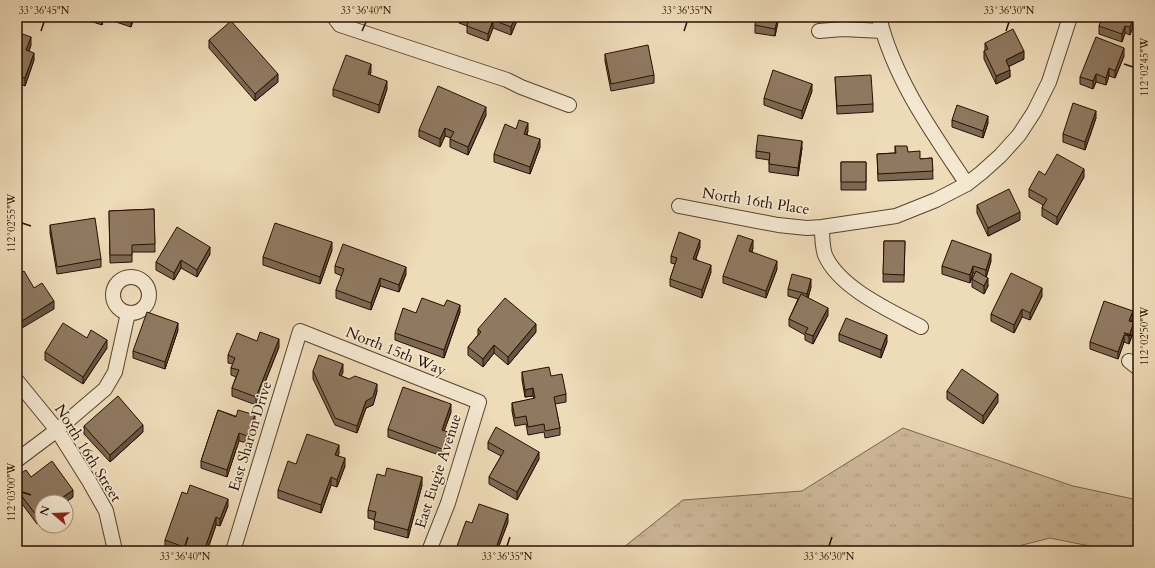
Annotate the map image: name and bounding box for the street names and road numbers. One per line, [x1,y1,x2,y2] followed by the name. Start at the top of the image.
[701,183,811,219] street label: North 16th Place
[343,322,449,380] street label: North 15th Way
[224,378,276,494] street label: East Sharon Drive
[50,400,126,506] street label: North 16th Street
[410,411,466,531] street label: East Eugie Avenue

